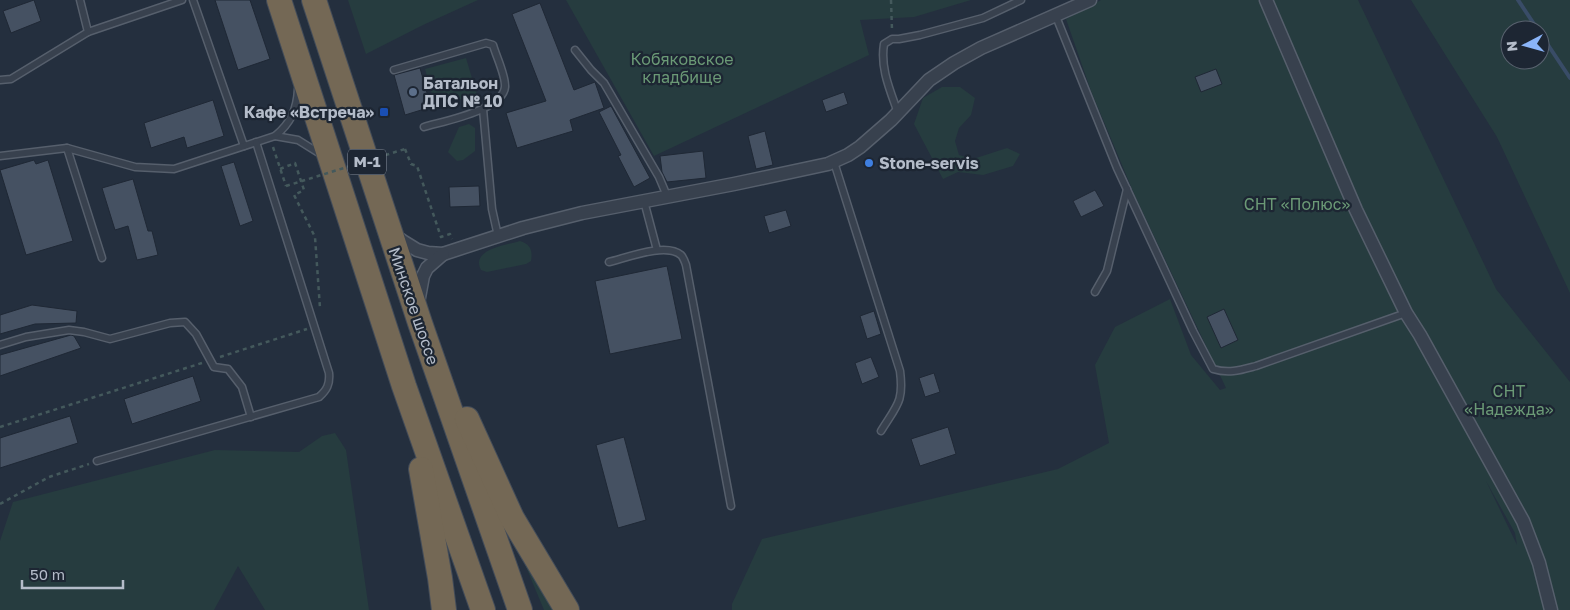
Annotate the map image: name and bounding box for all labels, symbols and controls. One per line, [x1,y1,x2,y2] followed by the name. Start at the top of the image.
[1500,20,1550,70] north arrow
[1503,40,1521,53] text: N
[630,49,734,87] park label: Кобяковское кладбище
[423,73,503,111] place label: Батальон ДПС № 10
[407,86,419,98] marker: Батальон ДПС № 10
[244,102,374,122] place label: Кафе «Встреча»
[378,106,390,118] marker: Кафе «Встреча»
[348,150,386,174] road number: М-1
[879,153,979,173] place label: Stone-servis
[863,157,875,169] marker: Stone-servis
[1244,194,1350,214] park label: СНТ «Полюс»
[385,245,443,367] street label: Минское шоссе
[1464,381,1554,419] park label: СНТ «Надежда»
[22,558,124,590] scale bar
[30,565,65,583] text: 50 m

